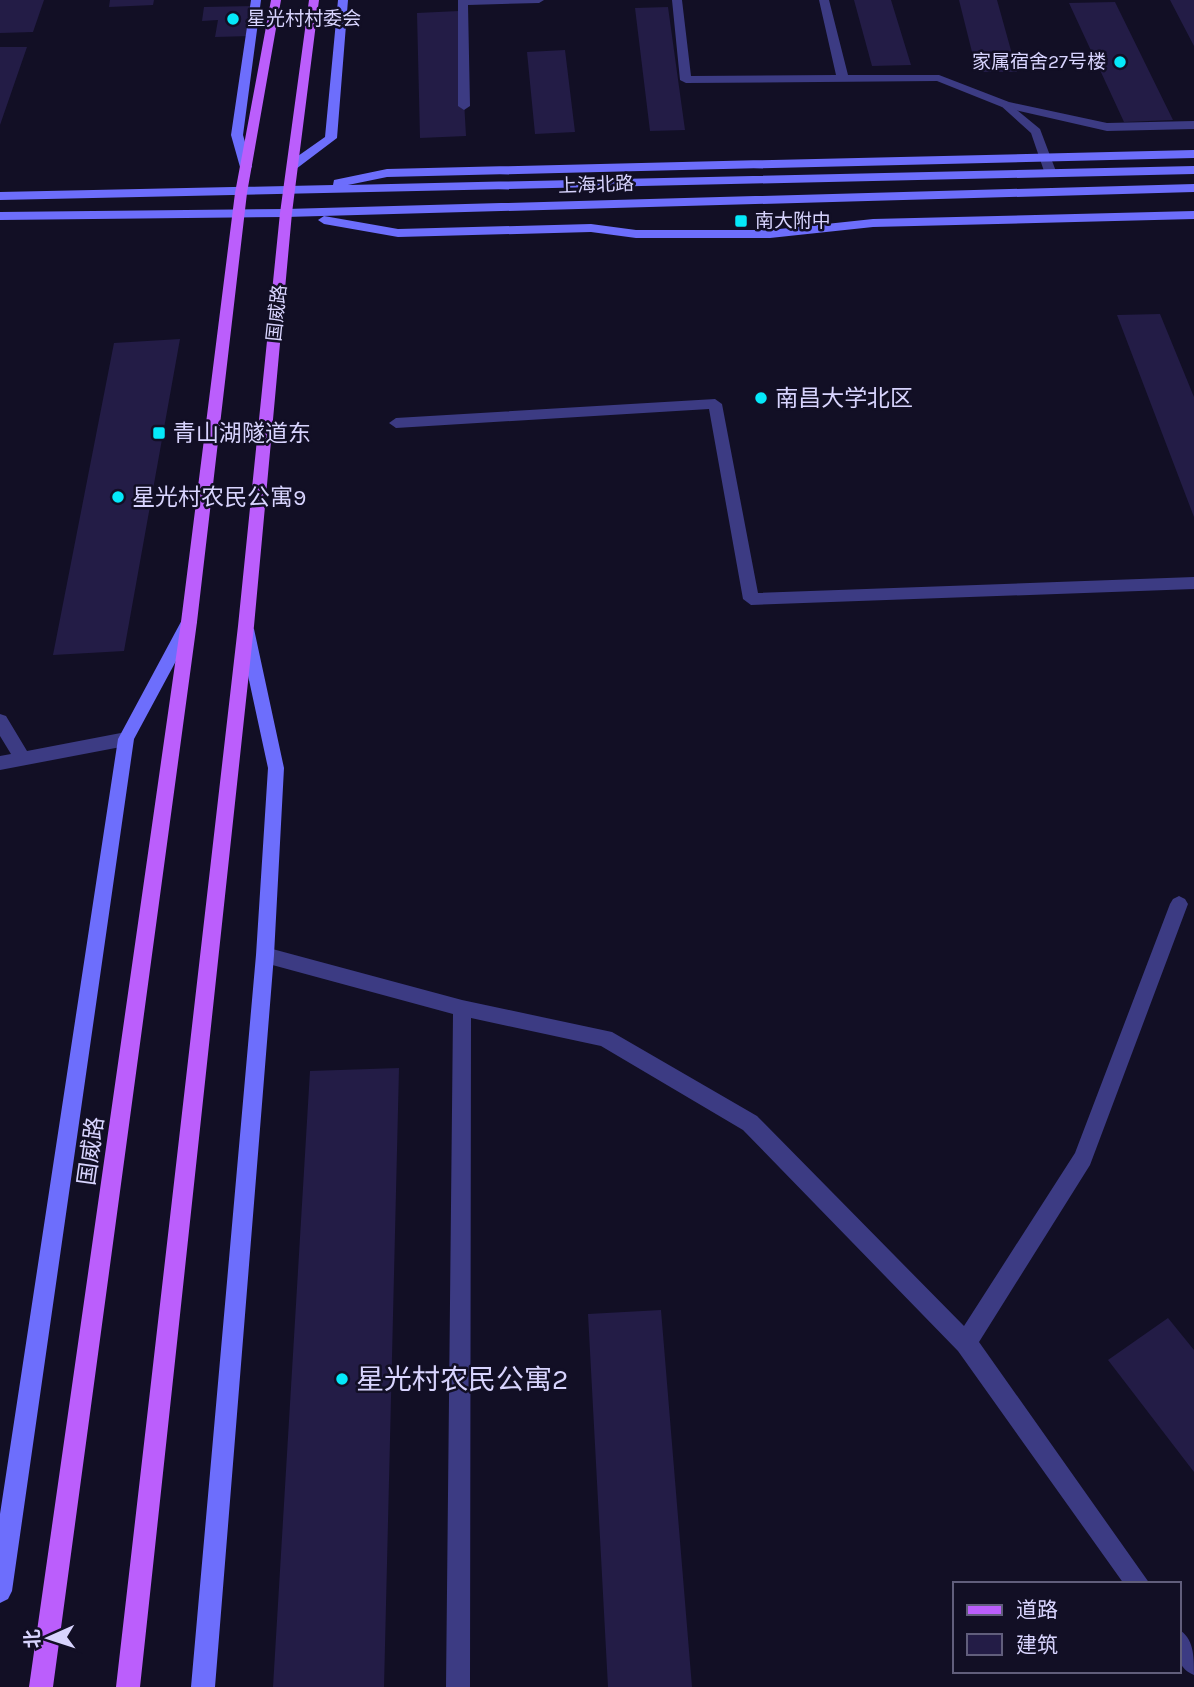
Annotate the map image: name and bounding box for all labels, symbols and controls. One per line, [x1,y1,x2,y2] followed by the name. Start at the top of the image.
[247,8,361,30] place label: 星光村村委会
[225,11,241,27] marker: 星光村村委会
[972,51,1106,73] place label: 家属宿舍27号楼
[1112,54,1128,70] marker: 家属宿舍27号楼
[558,173,634,197] street label: 上海北路
[755,210,831,232] place label: 南大附中
[733,213,749,229] marker: 南大附中
[263,283,291,343] street label: 国威路
[775,385,913,412] place label: 南昌大学北区
[753,390,769,406] marker: 南昌大学北区
[173,420,311,447] place label: 青山湖隧道东
[151,425,167,441] marker: 青山湖隧道东
[132,484,306,511] place label: 星光村农民公寓9
[110,489,126,505] marker: 星光村农民公寓9
[73,1115,109,1187] street label: 国威路
[356,1363,568,1396] place label: 星光村农民公寓2
[334,1371,350,1387] marker: 星光村农民公寓2
[953,1582,1180,1673] legend
[1016,1598,1058,1622] text: 道路
[14,1603,84,1673] north arrow
[22,1629,45,1649] text: 北
[1016,1633,1058,1657] text: 建筑

